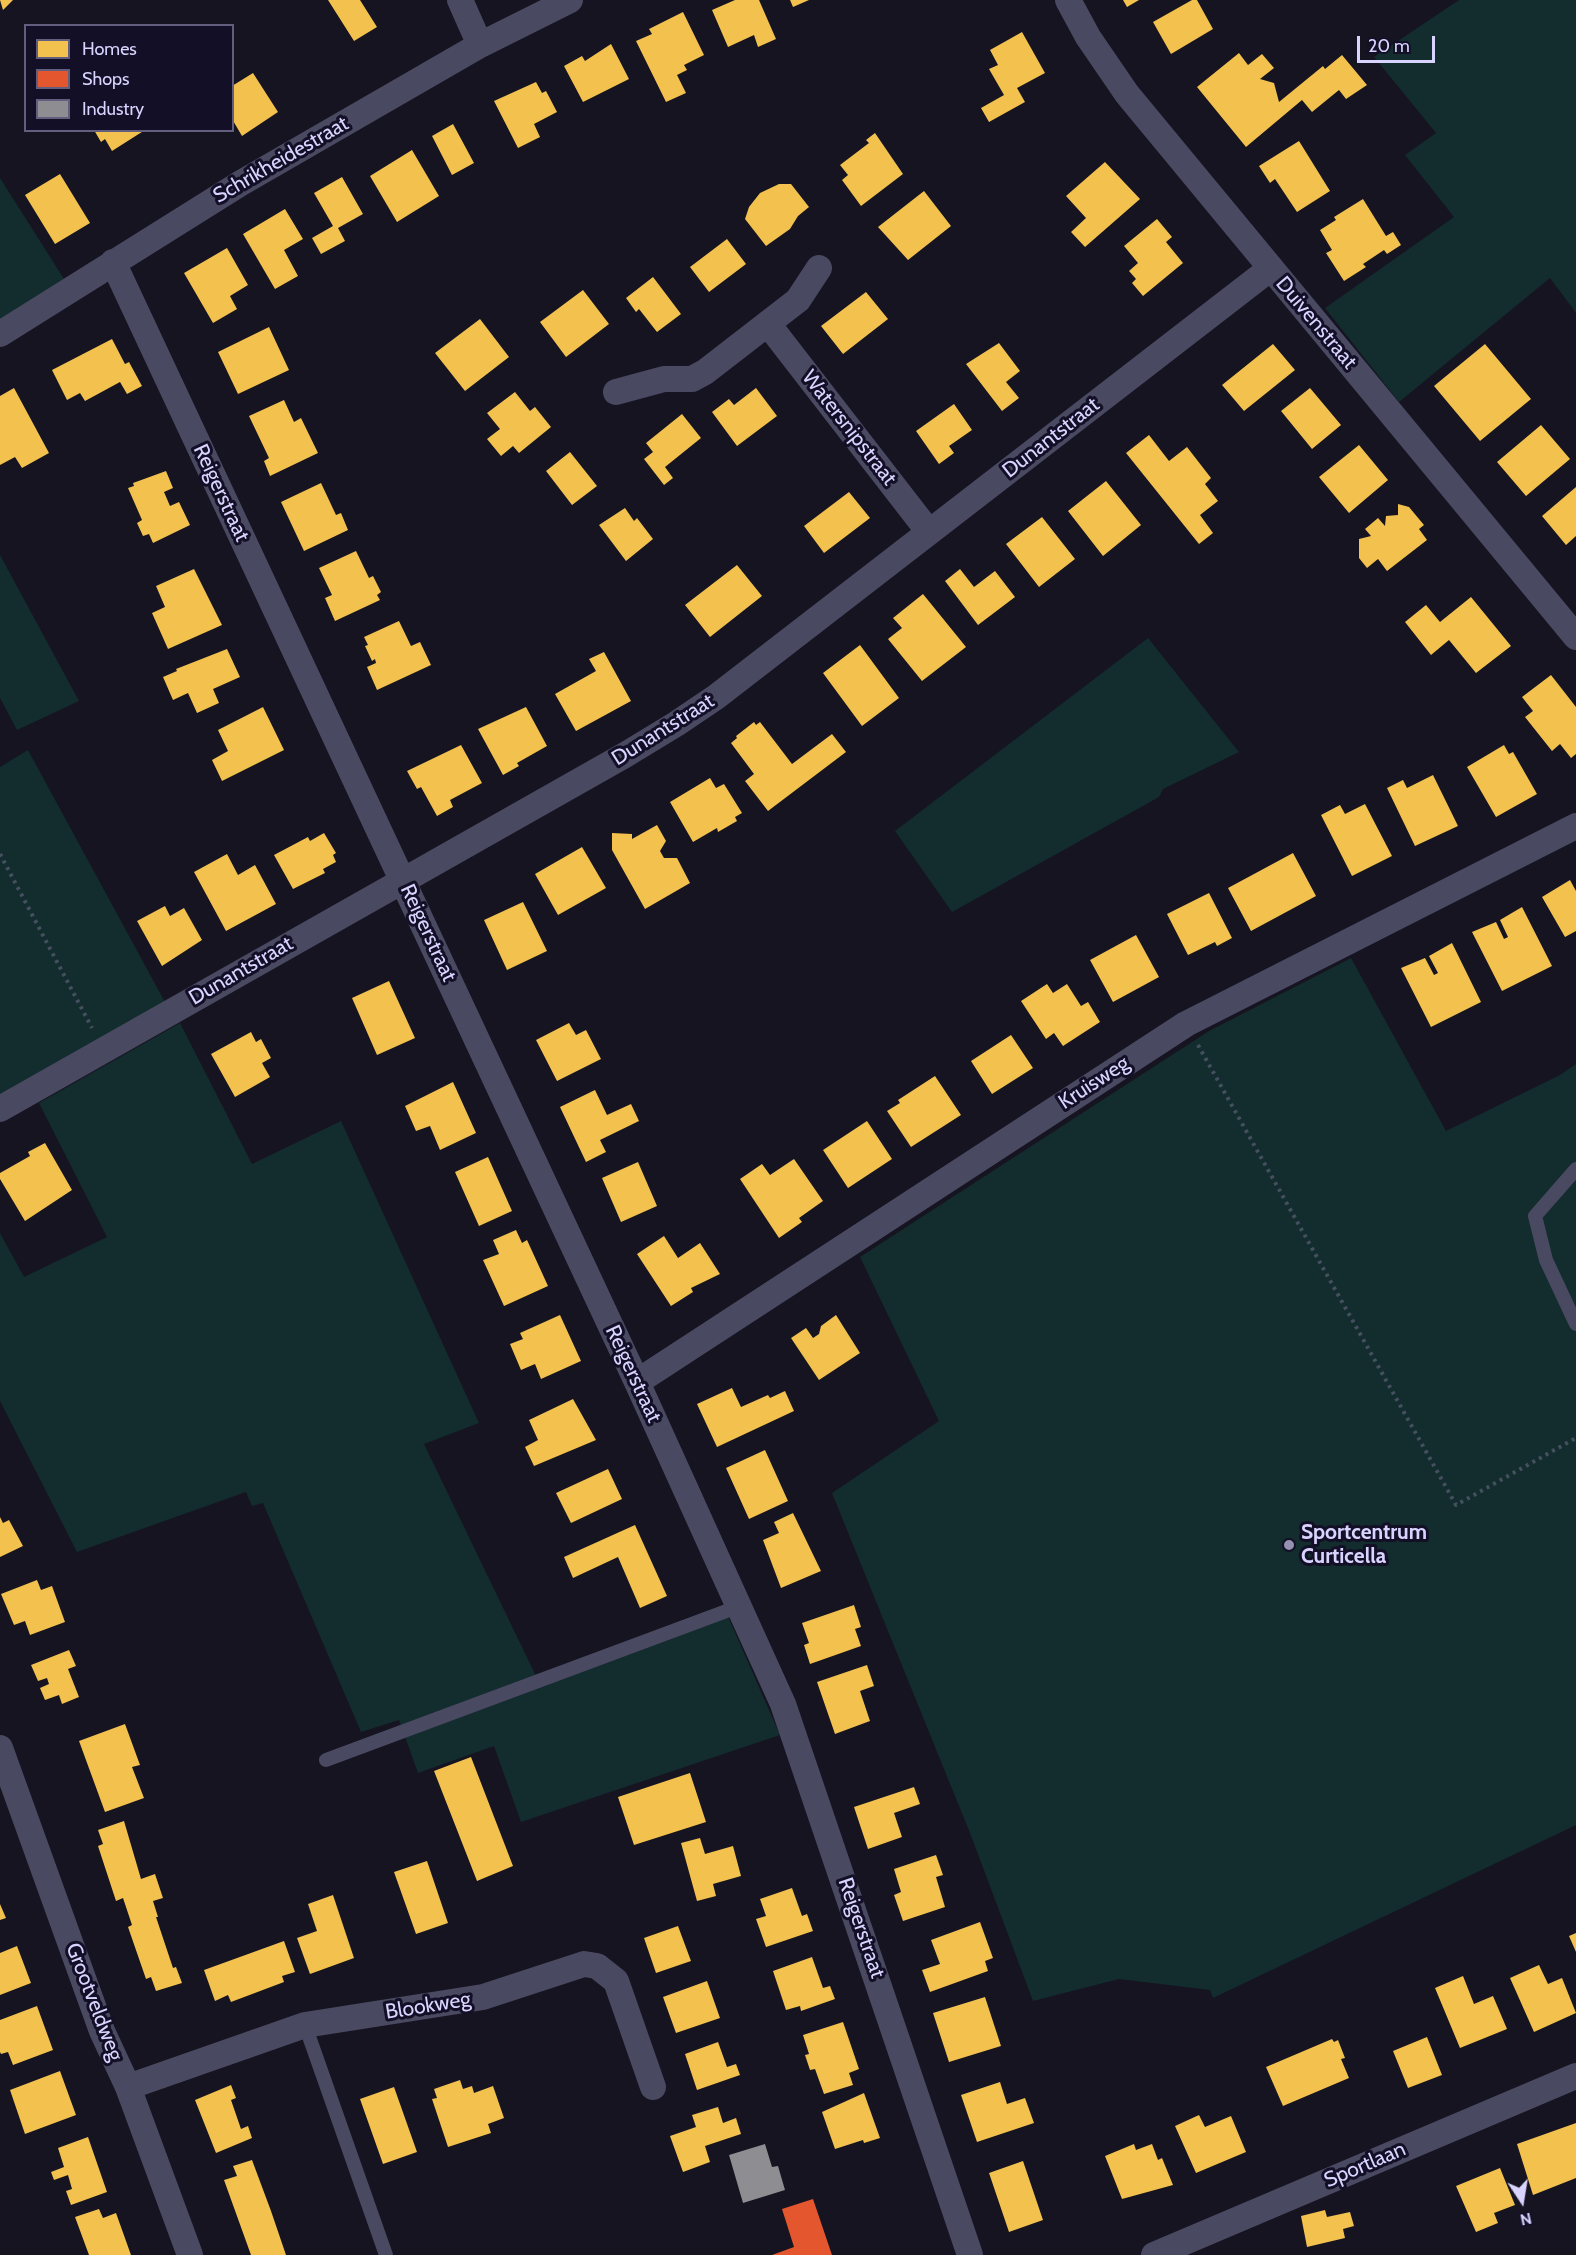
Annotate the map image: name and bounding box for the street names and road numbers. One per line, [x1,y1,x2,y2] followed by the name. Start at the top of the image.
[209,111,353,209] street label: Schrikheidestraat
[1270,272,1362,374] street label: Duivenstraat
[796,365,902,491] street label: Watersnipstraat
[998,392,1104,484] street label: Dunantstraat
[187,440,255,546] street label: Reigerstraat
[607,689,719,771] street label: Dunantstraat
[394,880,462,986] street label: Reigerstraat
[185,931,297,1011] street label: Dunantstraat
[1054,1051,1134,1115] street label: Kruisweg
[599,1321,667,1427] street label: Reigerstraat
[832,1874,890,1982] street label: Reigerstraat
[60,1940,128,2064] street label: Grootveldweg
[384,1987,472,2025] street label: Blookweg
[1321,2137,1409,2193] street label: Sportlaan

